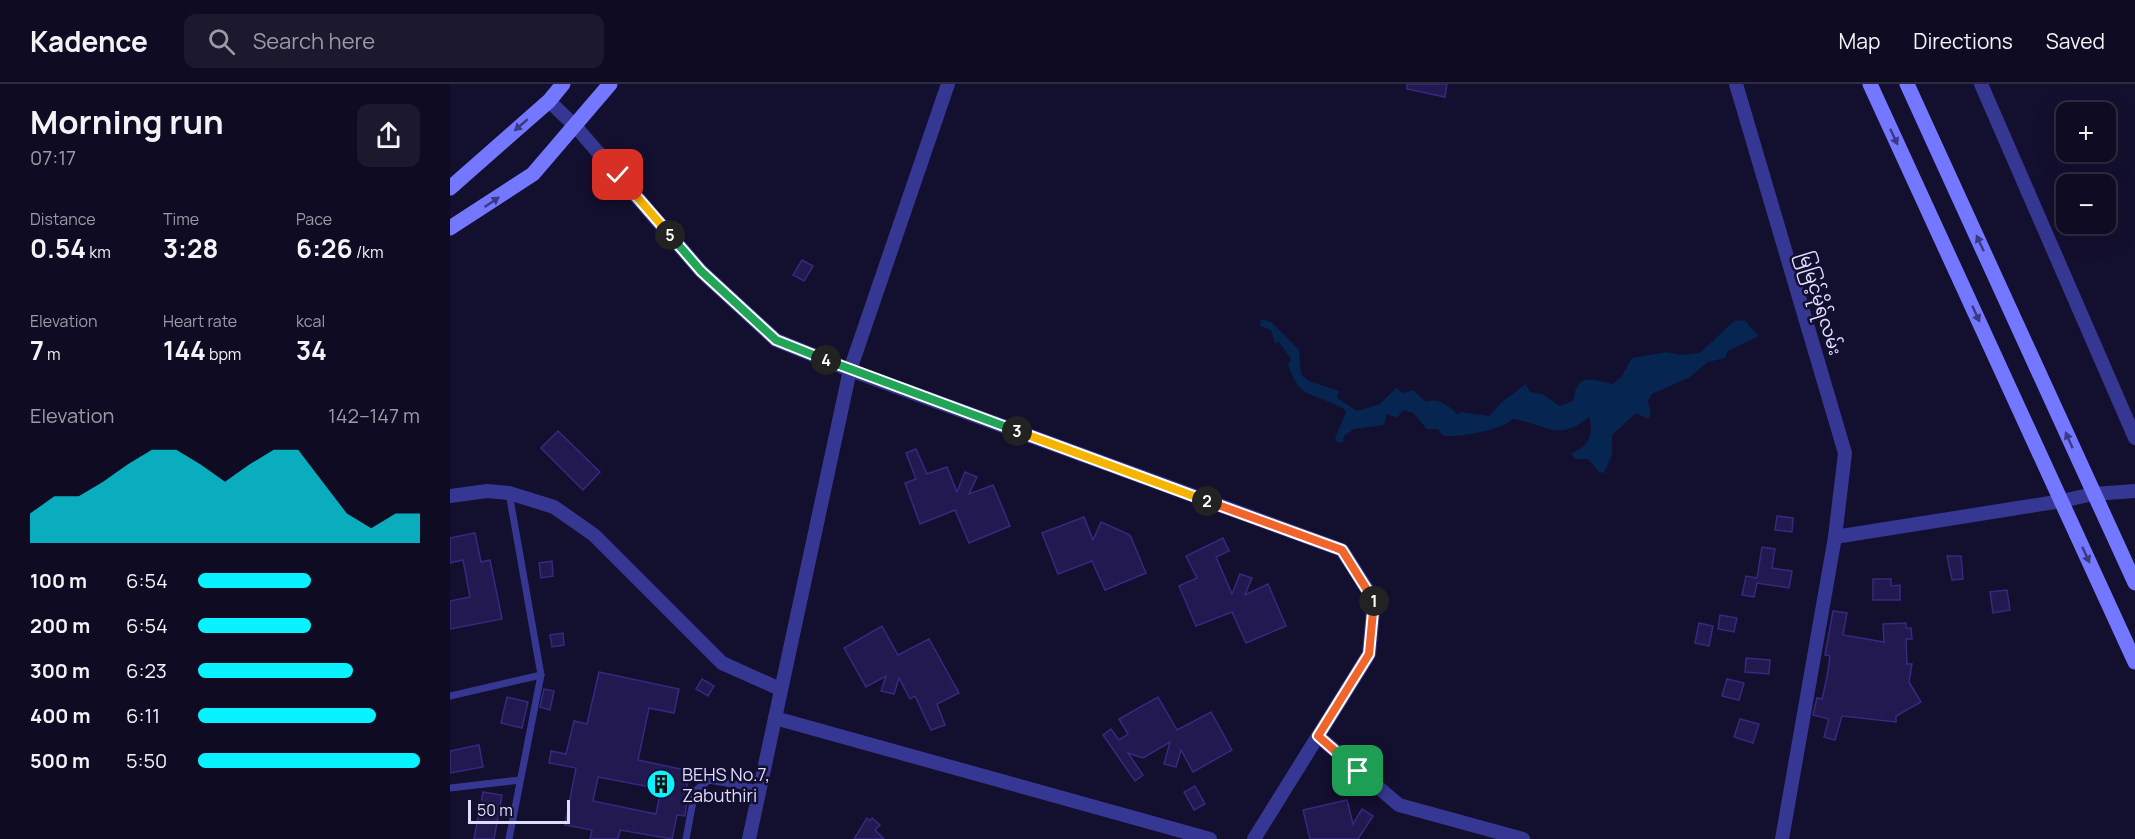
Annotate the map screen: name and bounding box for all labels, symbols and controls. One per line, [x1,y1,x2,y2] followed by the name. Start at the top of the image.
[184,14,604,68] search box
[30,22,148,60] text: Kadence
[205,25,238,58] icon: search
[253,26,375,56] text: Search here
[1839,27,1880,55] text: Map
[1913,27,2013,55] text: Directions
[2046,27,2105,55] text: Saved
[30,99,224,144] text: Morning run
[2056,102,2116,234] map controls
[2056,102,2116,162] button: +
[357,104,420,167] button: share
[514,118,529,132] one-way arrow
[1890,129,1899,146] one-way arrow
[30,144,76,171] text: 07:17
[592,149,643,200] pin
[601,158,634,191] icon: check
[2056,174,2116,234] button: −
[484,197,500,208] one-way arrow
[30,208,96,230] text: Distance
[163,208,199,230] text: Time
[296,208,332,230] text: Pace
[655,220,685,250] pin: 5
[665,224,675,246] text: 5
[30,230,86,266] text: 0.54
[163,230,218,266] text: 3:28
[296,230,353,266] text: 6:26
[1975,234,1985,252] one-way arrow
[86,241,111,263] text: km
[353,241,384,263] text: /km
[1790,248,1849,359] street label: မြမြင့်မိုရ်လမ်း
[1971,306,1980,323] one-way arrow
[30,310,98,332] text: Elevation
[163,310,237,332] text: Heart rate
[296,310,325,332] text: kcal
[30,332,44,368] text: 7
[163,332,206,368] text: 144
[296,332,327,368] text: 34
[44,343,61,365] text: m
[206,343,241,365] text: bpm
[811,345,841,375] pin: 4
[821,349,831,371] text: 4
[30,402,114,429] text: Elevation
[328,402,420,429] text: 142–147 m
[1002,416,1032,446] pin: 3
[1012,420,1022,442] text: 3
[2064,432,2073,449] one-way arrow
[1192,486,1222,516] pin: 2
[1202,490,1212,512] text: 2
[2081,546,2091,564] one-way arrow
[30,567,87,594] text: 100 m
[126,567,168,594] text: 6:54
[1359,586,1389,616] pin: 1
[1370,590,1378,612] text: 1
[30,612,90,639] text: 200 m
[126,612,168,639] text: 6:54
[30,657,90,684] text: 300 m
[126,657,167,684] text: 6:23
[30,702,90,729] text: 400 m
[126,702,160,729] text: 6:11
[1332,745,1383,796] pin
[30,747,90,774] text: 500 m
[126,747,167,774] text: 5:50
[1341,754,1374,787] icon: arrive
[682,762,770,807] place label: BEHS No.7, Zabuthiri
[645,768,677,800] building icon: BEHS No.7, Zabuthiri
[468,797,570,824] scale bar
[477,799,513,821] text: 50 m

